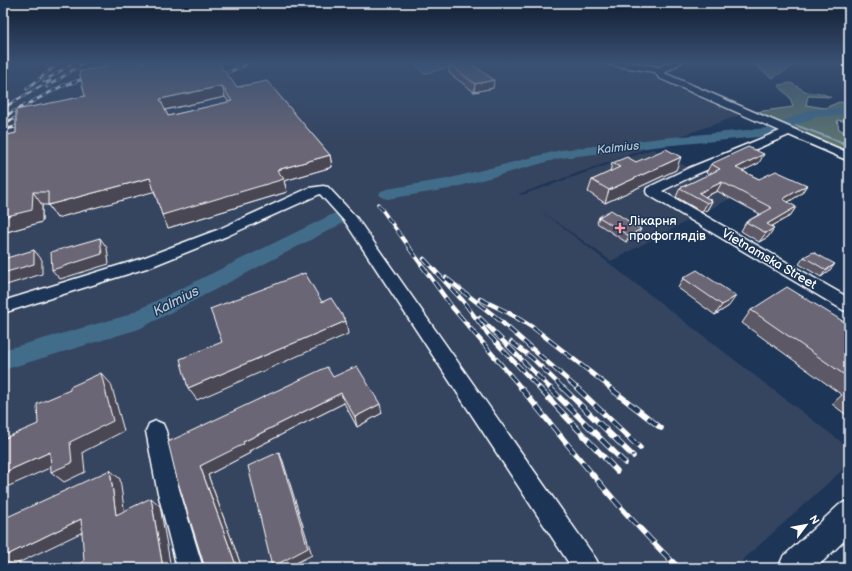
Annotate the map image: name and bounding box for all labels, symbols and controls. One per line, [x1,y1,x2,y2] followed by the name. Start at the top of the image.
[596,138,640,158] water label: Kalmius
[628,213,706,244] place label: Лікарня профоглядів
[614,222,626,234] marker: Лікарня профоглядів
[719,225,819,293] street label: Vietnamska Street
[150,282,202,320] water label: Kalmius
[786,505,826,545] north arrow
[806,513,822,527] text: N

